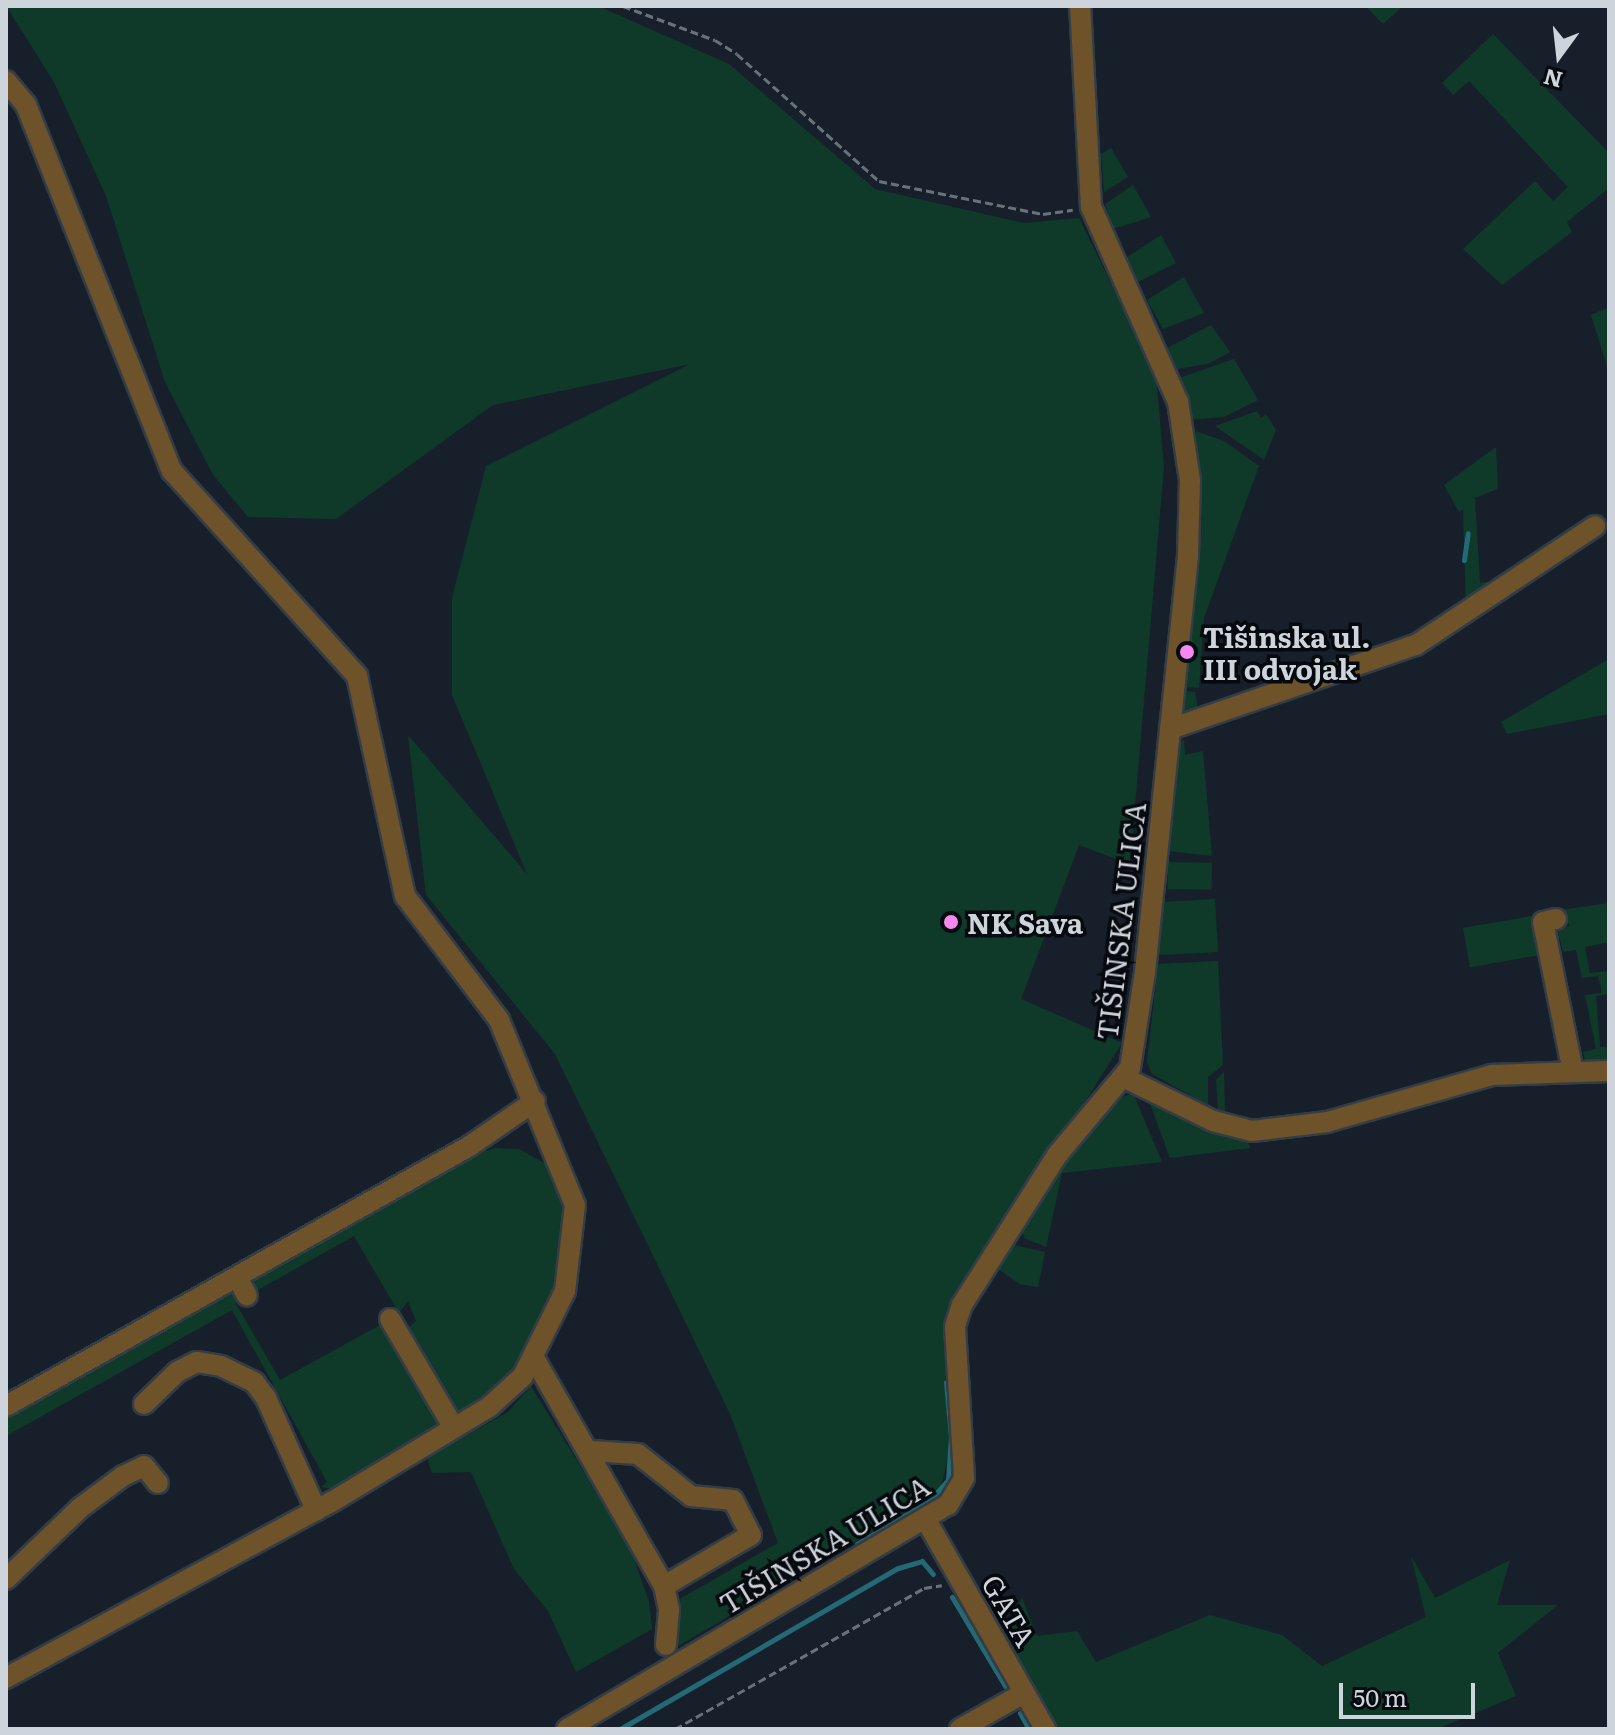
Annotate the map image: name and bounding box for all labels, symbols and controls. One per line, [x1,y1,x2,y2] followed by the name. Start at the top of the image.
[1519,16,1599,96] north arrow
[1539,61,1566,98] text: N
[1203,619,1370,685] place label: Tišinska ul. III odvojak
[1178,643,1196,661] marker: Tišinska ul. III odvojak
[1089,800,1151,1042] street label: TIŠINSKA ULICA
[967,905,1083,939] place label: NK Sava
[942,913,960,931] marker: NK Sava
[713,1468,935,1620] street label: TIŠINSKA ULICA
[976,1568,1044,1652] street label: GATA
[1343,1667,1479,1717] scale bar
[1353,1679,1407,1714] text: 50 m

